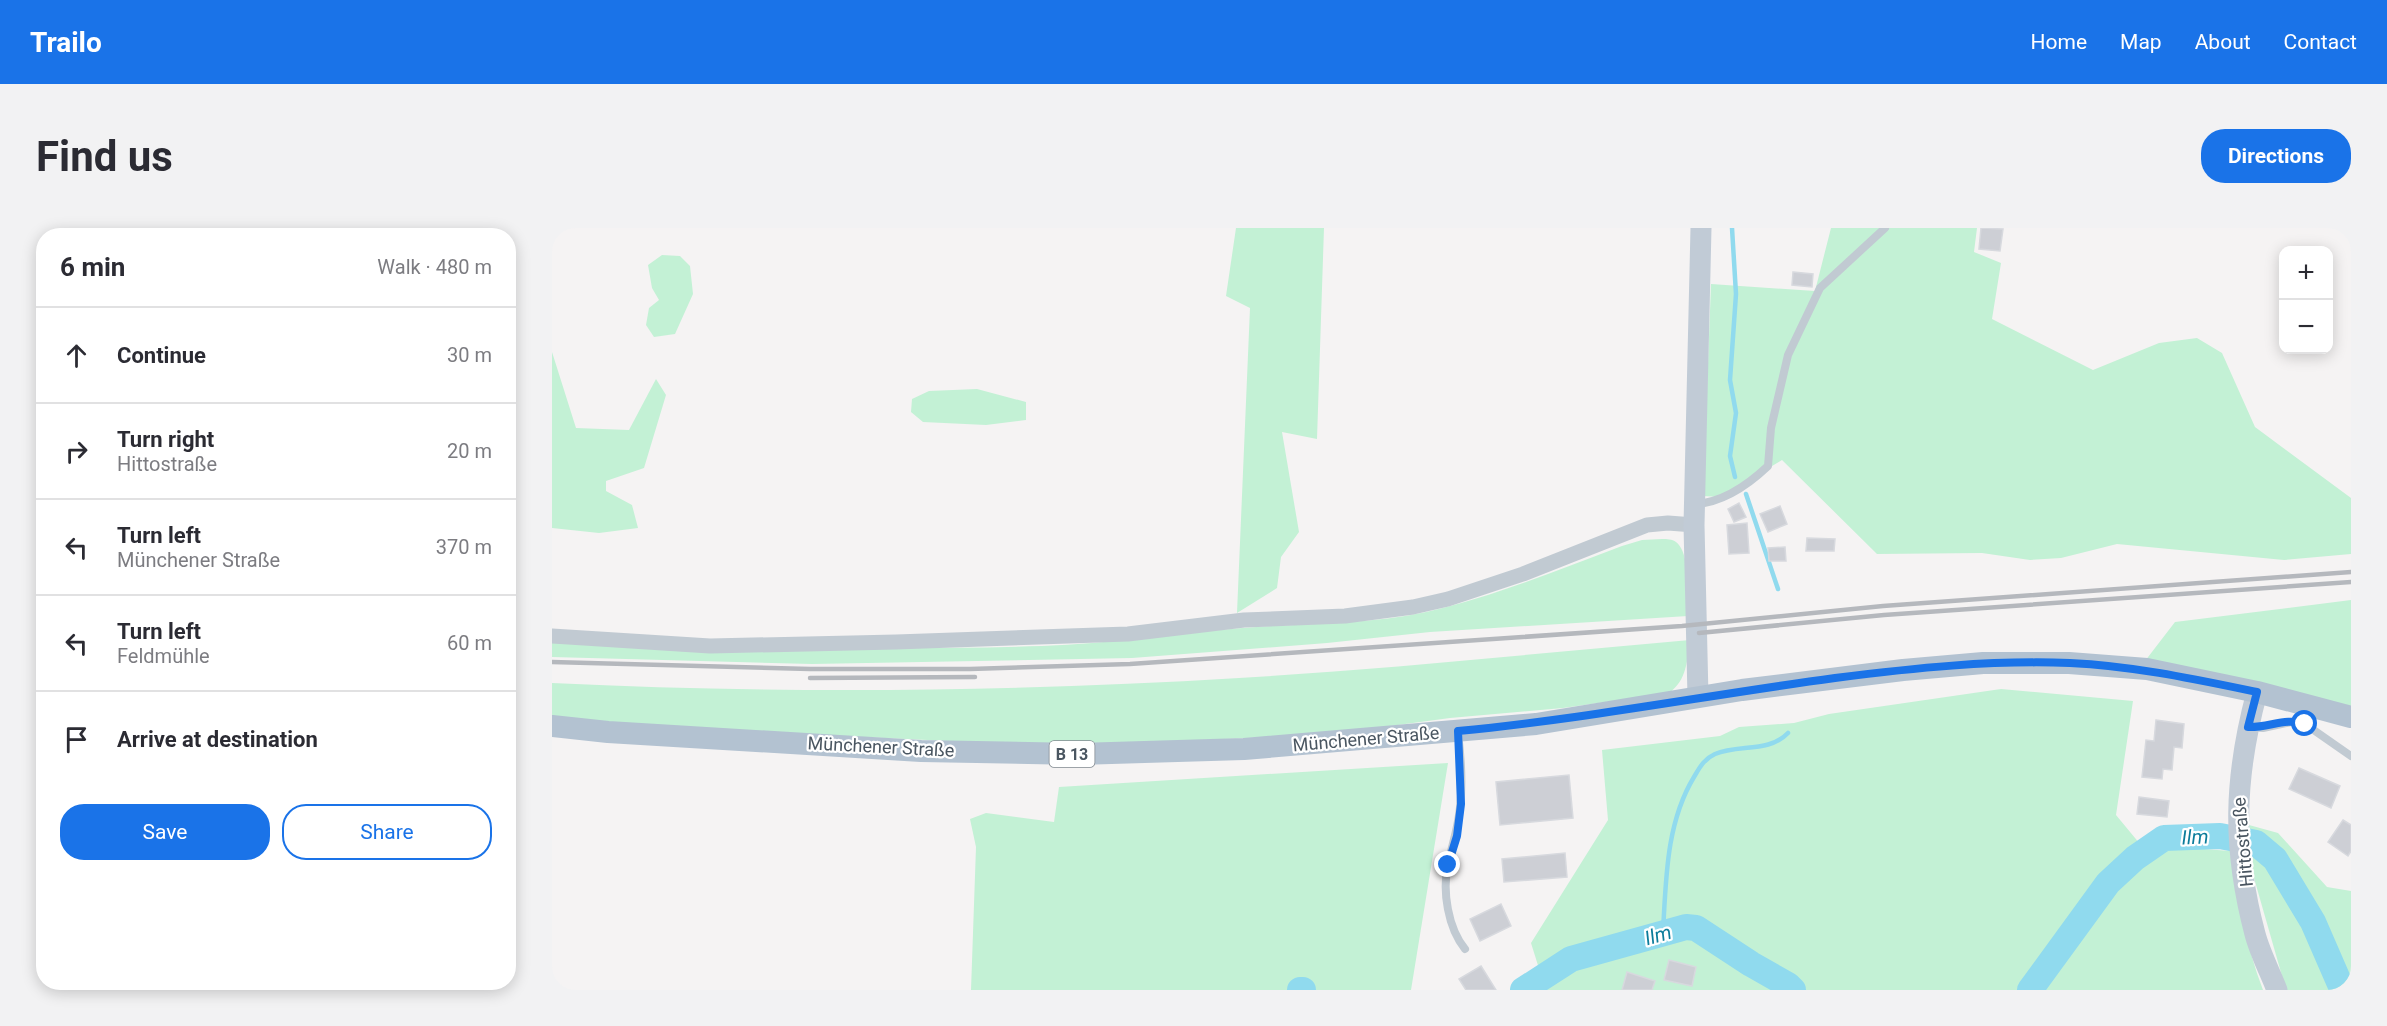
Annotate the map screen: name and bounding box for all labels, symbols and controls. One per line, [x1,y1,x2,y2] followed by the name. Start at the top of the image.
[30,26,102,59] text: Trailo
[2031,30,2087,54] text: Home
[2120,30,2162,54] text: Map
[2195,30,2251,54] text: About
[2284,30,2357,54] text: Contact
[2201,129,2351,183] button: Directions
[36,132,173,181] text: Find us
[2279,246,2333,354] map controls
[2279,246,2333,300] button: +
[60,252,125,282] text: 6 min
[377,255,492,279] text: Walk · 480 m
[2279,300,2333,354] button: −
[60,339,93,372] icon: ahead
[117,343,206,368] text: Continue
[447,343,492,367] text: 30 m
[117,427,214,452] text: Turn right
[60,435,93,468] icon: right
[447,439,492,463] text: 20 m
[117,452,217,476] text: Hittostraße
[117,523,201,548] text: Turn left
[60,531,93,564] icon: left
[436,535,492,559] text: 370 m
[117,548,280,572] text: Münchener Straße
[117,619,201,644] text: Turn left
[60,627,93,660] icon: left
[447,631,492,655] text: 60 m
[117,644,210,668] text: Feldmühle
[2291,710,2317,736] route start
[1292,722,1440,755] street label: Münchener Straße
[60,723,93,756] icon: arrive
[117,727,318,752] text: Arrive at destination
[807,732,955,761] street label: Münchener Straße
[1050,741,1094,767] road number: B 13
[2228,796,2257,888] street label: Hittostraße
[60,804,270,860] button: Save
[282,804,492,860] button: Share
[2181,825,2209,849] water label: Ilm
[1434,851,1460,877] route end
[1642,920,1674,950] water label: Ilm

